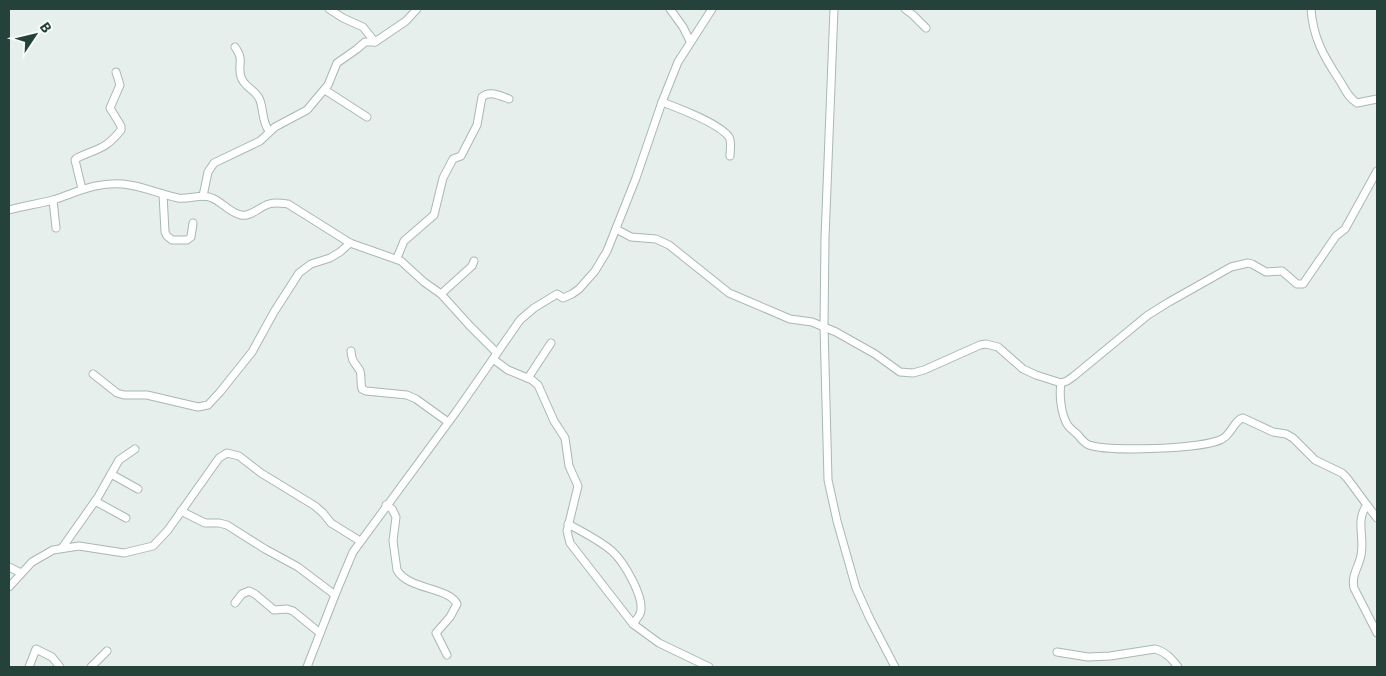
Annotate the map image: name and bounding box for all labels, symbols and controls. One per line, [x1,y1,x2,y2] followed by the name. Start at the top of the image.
[10,10,60,60] north arrow
[36,18,57,37] text: B

